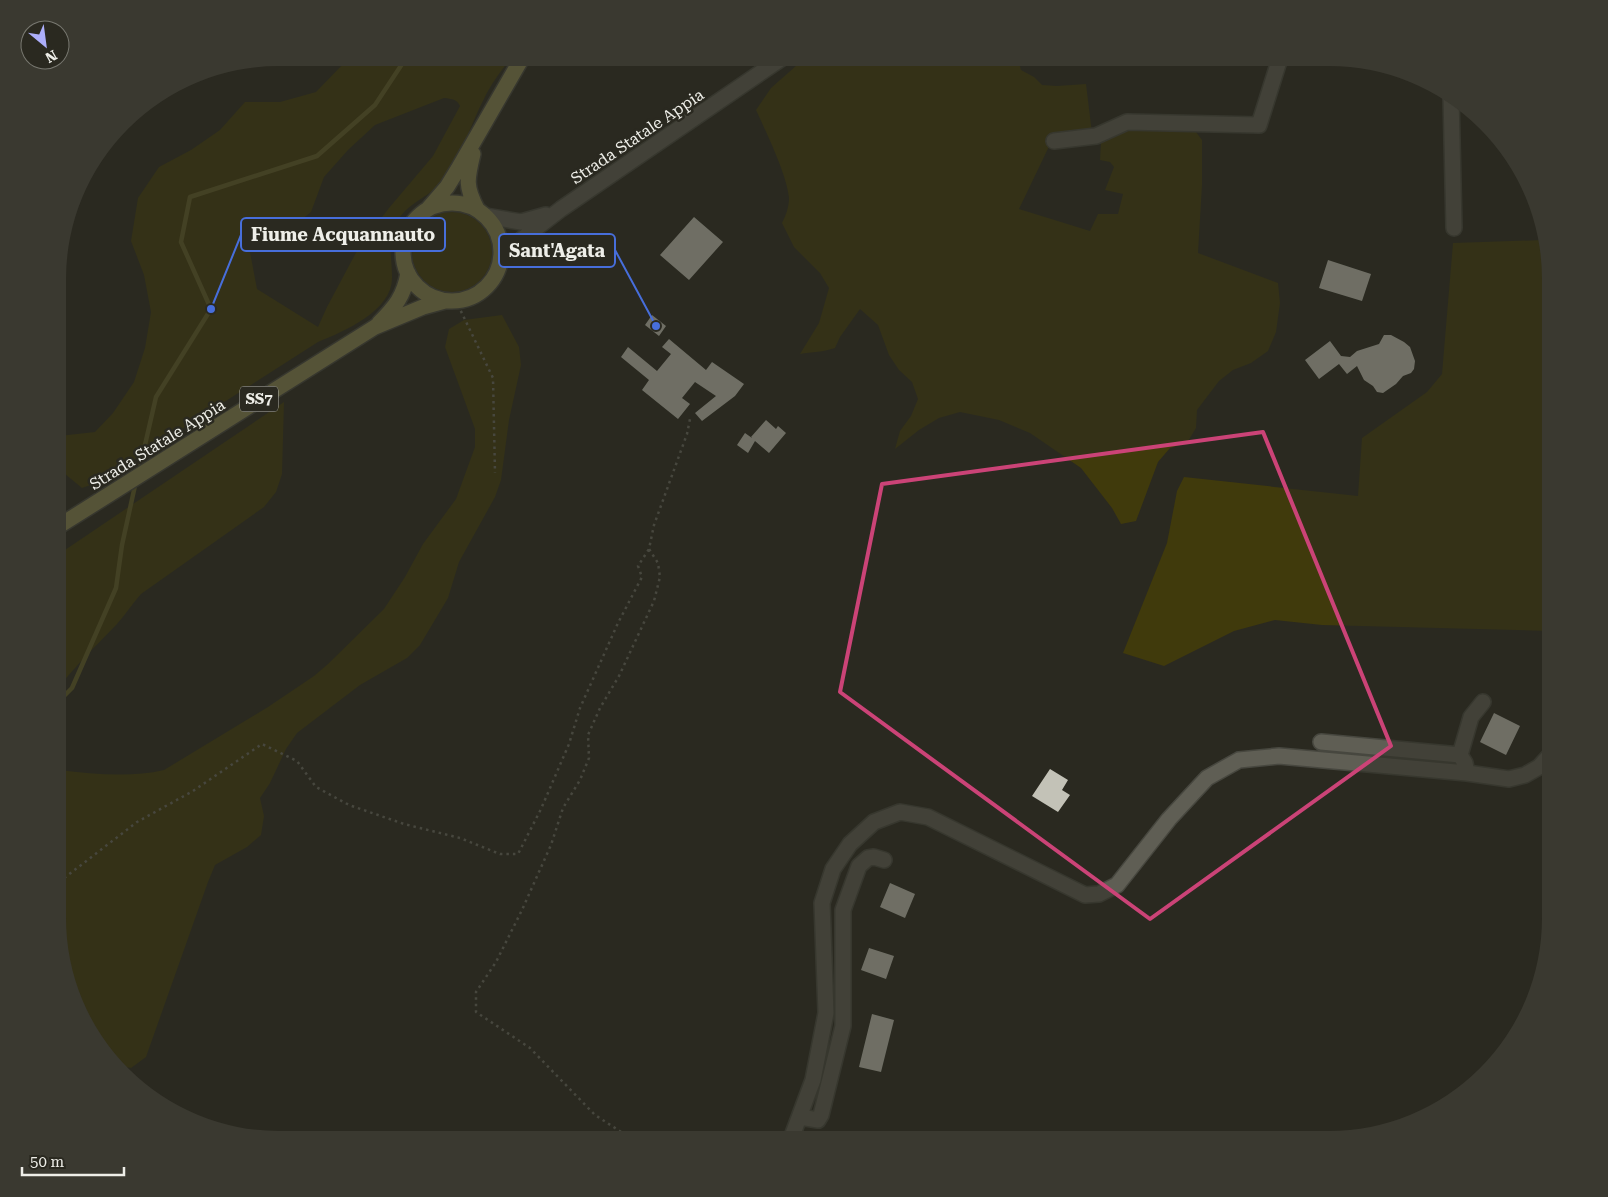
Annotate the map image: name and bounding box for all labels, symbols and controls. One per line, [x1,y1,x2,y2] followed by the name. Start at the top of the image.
[20,20,70,70] north arrow
[43,47,60,66] text: N
[567,85,708,188] street label: Strada Statale Appia
[241,218,445,251] callout: Fiume Acquannauto
[251,224,435,245] text: Fiume Acquannauto
[499,234,615,267] callout: Sant'Agata
[509,240,606,261] text: Sant'Agata
[240,386,278,412] road number: SS7
[86,395,229,494] street label: Strada Statale Appia
[22,1144,125,1176] scale bar
[30,1153,65,1171] text: 50 m

